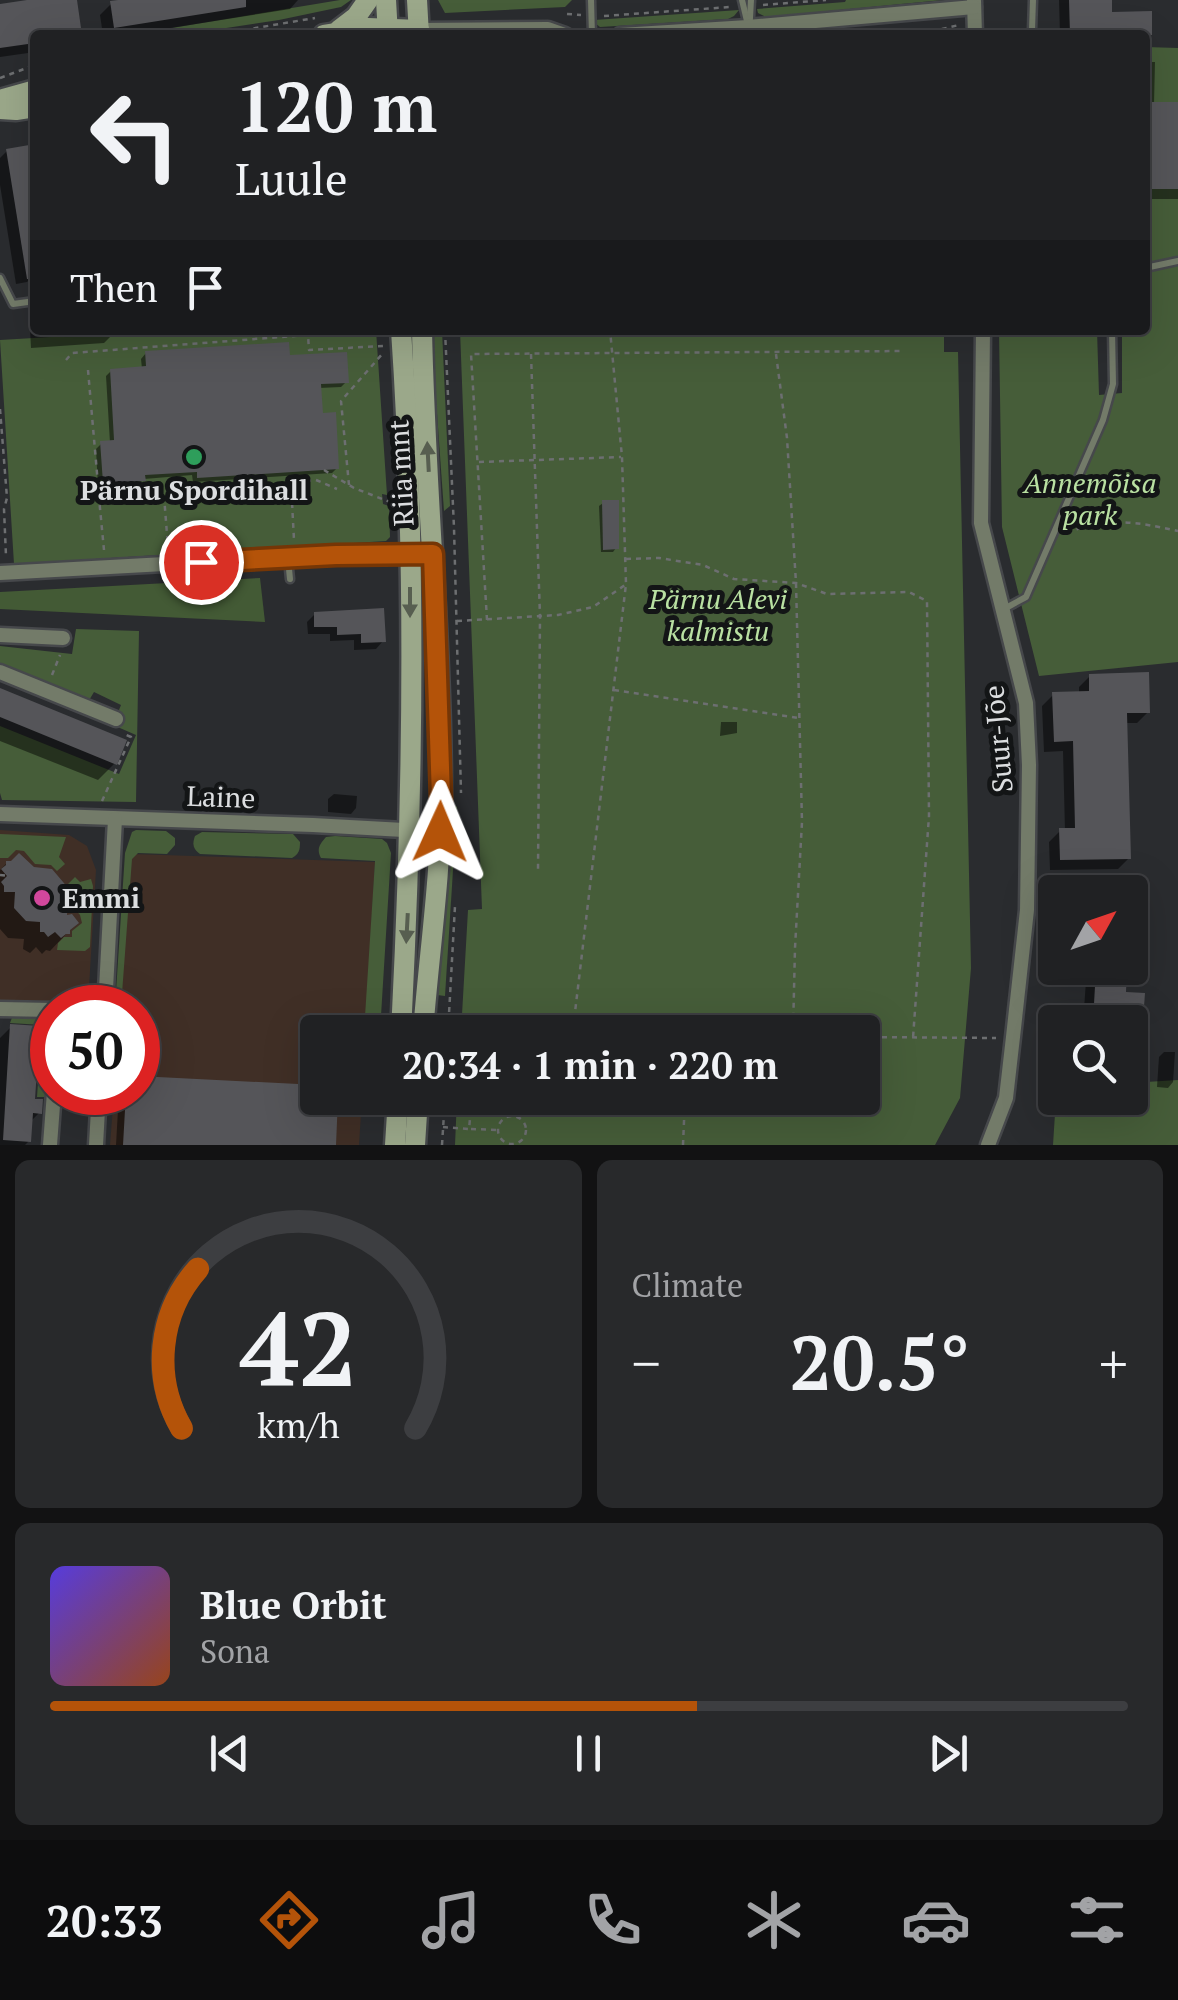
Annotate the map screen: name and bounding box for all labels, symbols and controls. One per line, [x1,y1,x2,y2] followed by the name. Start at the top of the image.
[235,59,437,152] text: 120 m
[70,70,200,200] icon: left
[235,148,348,208] text: Luule
[178,260,233,315] icon: arrive
[70,263,158,313] text: Then
[379,418,422,527] street label: Riia mnt
[420,440,436,472] one-way arrow
[183,446,205,468] marker: Pärnu Spordihall
[1021,464,1157,533] park label: Annemõisa park
[80,471,308,508] place label: Pärnu Spordihall
[159,520,244,605] pin
[174,535,229,590] icon: arrive
[648,580,787,649] park label: Pärnu Alevi kalmistu
[402,587,418,619] one-way arrow
[974,684,1021,794] street label: Suur-Jõe
[186,777,256,816] street label: Laine
[388,780,492,884] position arrow
[1038,875,1148,985] north arrow
[1038,875,1148,1115] map controls
[62,879,140,916] place label: Emmi
[31,887,53,909] marker: Emmi
[398,912,414,944] one-way arrow
[30,985,160,1115] speed limit sign: 50
[1038,1005,1148,1115] button: search
[402,1040,778,1090] text: 20:34 · 1 min · 220 m
[632,1264,743,1306] text: Climate
[239,1278,357,1416] text: 42
[790,1312,970,1411] text: 20.5°
[632,1326,661,1399] text: −
[1099,1326,1128,1399] text: +
[257,1401,340,1448] text: km/h
[200,1580,387,1630] text: Blue Orbit
[200,1630,270,1672] text: Sona
[202,1726,257,1781] icon: previous
[561,1726,616,1781] icon: pause
[921,1726,976,1781] icon: next
[254,1885,324,1955] icon: directions
[416,1885,486,1955] icon: music
[578,1885,648,1955] icon: phone
[739,1885,809,1955] icon: climate
[901,1885,971,1955] icon: car
[1062,1885,1132,1955] icon: filters
[46,1890,163,1950] text: 20:33

